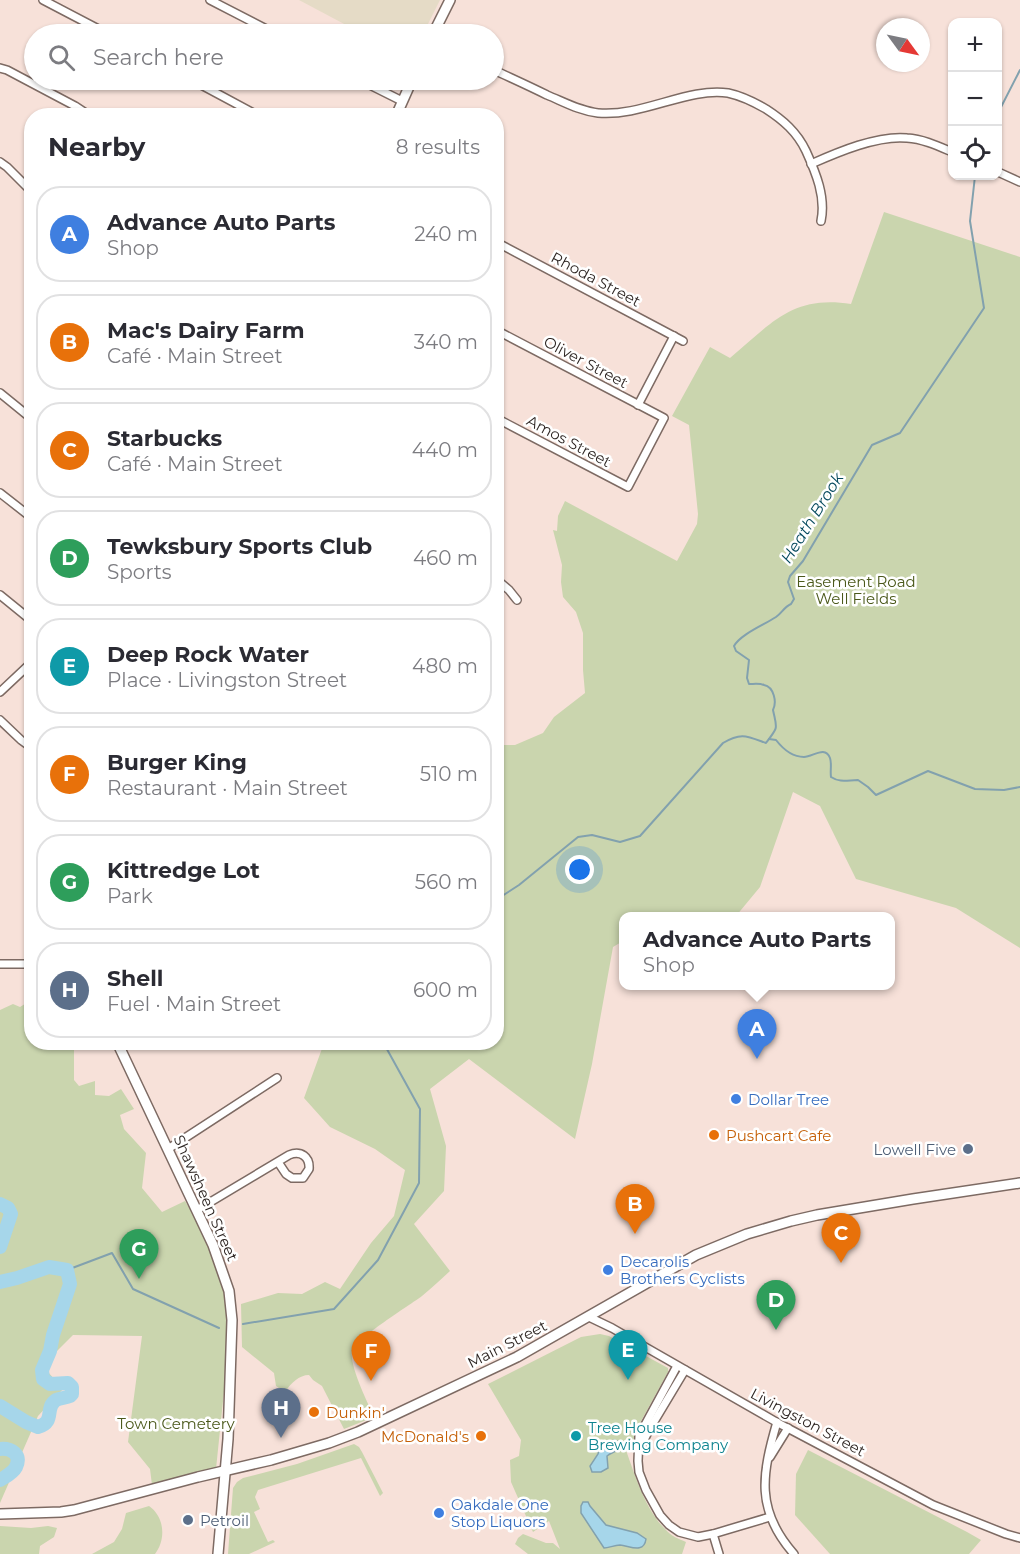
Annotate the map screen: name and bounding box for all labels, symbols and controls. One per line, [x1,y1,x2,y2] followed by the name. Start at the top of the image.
[876,18,930,72] north arrow
[948,18,1002,180] map controls
[948,18,1002,72] button: +
[24,24,504,90] search box
[45,41,78,74] icon: search
[93,44,224,71] text: Search here
[948,72,1002,126] button: −
[948,126,1002,180] button: locate
[48,131,145,163] text: Nearby
[396,135,480,159] text: 8 results
[107,209,335,236] text: Advance Auto Parts
[62,222,77,246] text: A
[414,222,478,246] text: 240 m
[107,236,159,260] text: Shop
[548,247,644,311] street label: Rhoda Street
[107,317,305,344] text: Mac's Dairy Farm
[62,330,77,354] text: B
[414,330,478,354] text: 340 m
[541,332,631,392] street label: Oliver Street
[107,344,283,368] text: Café · Main Street
[524,411,614,471] street label: Amos Street
[107,425,222,452] text: Starbucks
[62,438,77,462] text: C
[412,438,478,462] text: 440 m
[107,452,283,476] text: Café · Main Street
[777,468,848,567] water label: Heath Brook
[107,533,372,560] text: Tewksbury Sports Club
[61,546,78,570] text: D
[413,546,478,570] text: 460 m
[107,560,172,584] text: Sports
[796,572,916,608] park label: Easement Road Well Fields
[107,641,309,668] text: Deep Rock Water
[63,654,76,678] text: E
[412,654,478,678] text: 480 m
[107,668,347,692] text: Place · Livingston Street
[107,749,247,776] text: Burger King
[63,762,76,786] text: F
[420,762,478,786] text: 510 m
[107,776,348,800] text: Restaurant · Main Street
[565,855,594,884] your location
[107,857,260,884] text: Kittredge Lot
[62,870,77,894] text: G
[415,870,478,894] text: 560 m
[107,884,153,908] text: Park
[619,912,895,990] popup
[643,926,871,953] text: Advance Auto Parts
[643,953,695,977] text: Shop
[107,965,163,992] text: Shell
[61,978,78,1002] text: H
[413,978,478,1002] text: 600 m
[107,992,281,1016] text: Fuel · Main Street
[738,1010,777,1059] pin: A
[748,1090,829,1109] place label: Dollar Tree
[729,1092,743,1106] marker: Dollar Tree
[726,1126,831,1145] place label: Pushcart Cafe
[707,1128,721,1142] marker: Pushcart Cafe
[170,1132,242,1264] street label: Shawsheen Street
[874,1140,956,1159] place label: Lowell Five
[961,1142,975,1156] marker: Lowell Five
[616,1184,654,1234] pin: B
[822,1214,860,1263] pin: C
[120,1230,158,1279] pin: G
[620,1252,745,1288] place label: Decarolis Brothers Cyclists
[601,1263,615,1277] marker: Decarolis Brothers Cyclists
[756,1280,796,1330] pin: D
[464,1316,550,1372] street label: Main Street
[608,1330,648,1380] pin: E
[352,1332,391,1381] pin: F
[747,1384,869,1460] street label: Livingston Street
[262,1388,300,1438] pin: H
[326,1403,385,1422] place label: Dunkin'
[307,1405,321,1419] marker: Dunkin'
[117,1414,236,1433] park label: Town Cemetery
[588,1418,729,1454] place label: Tree House Brewing Company
[381,1427,469,1446] place label: McDonald's
[474,1429,488,1443] marker: McDonald's
[569,1429,583,1443] marker: Tree House Brewing Company
[451,1495,549,1531] place label: Oakdale One Stop Liquors
[432,1506,446,1520] marker: Oakdale One Stop Liquors
[200,1511,249,1530] place label: Petroil
[181,1513,195,1527] marker: Petroil

